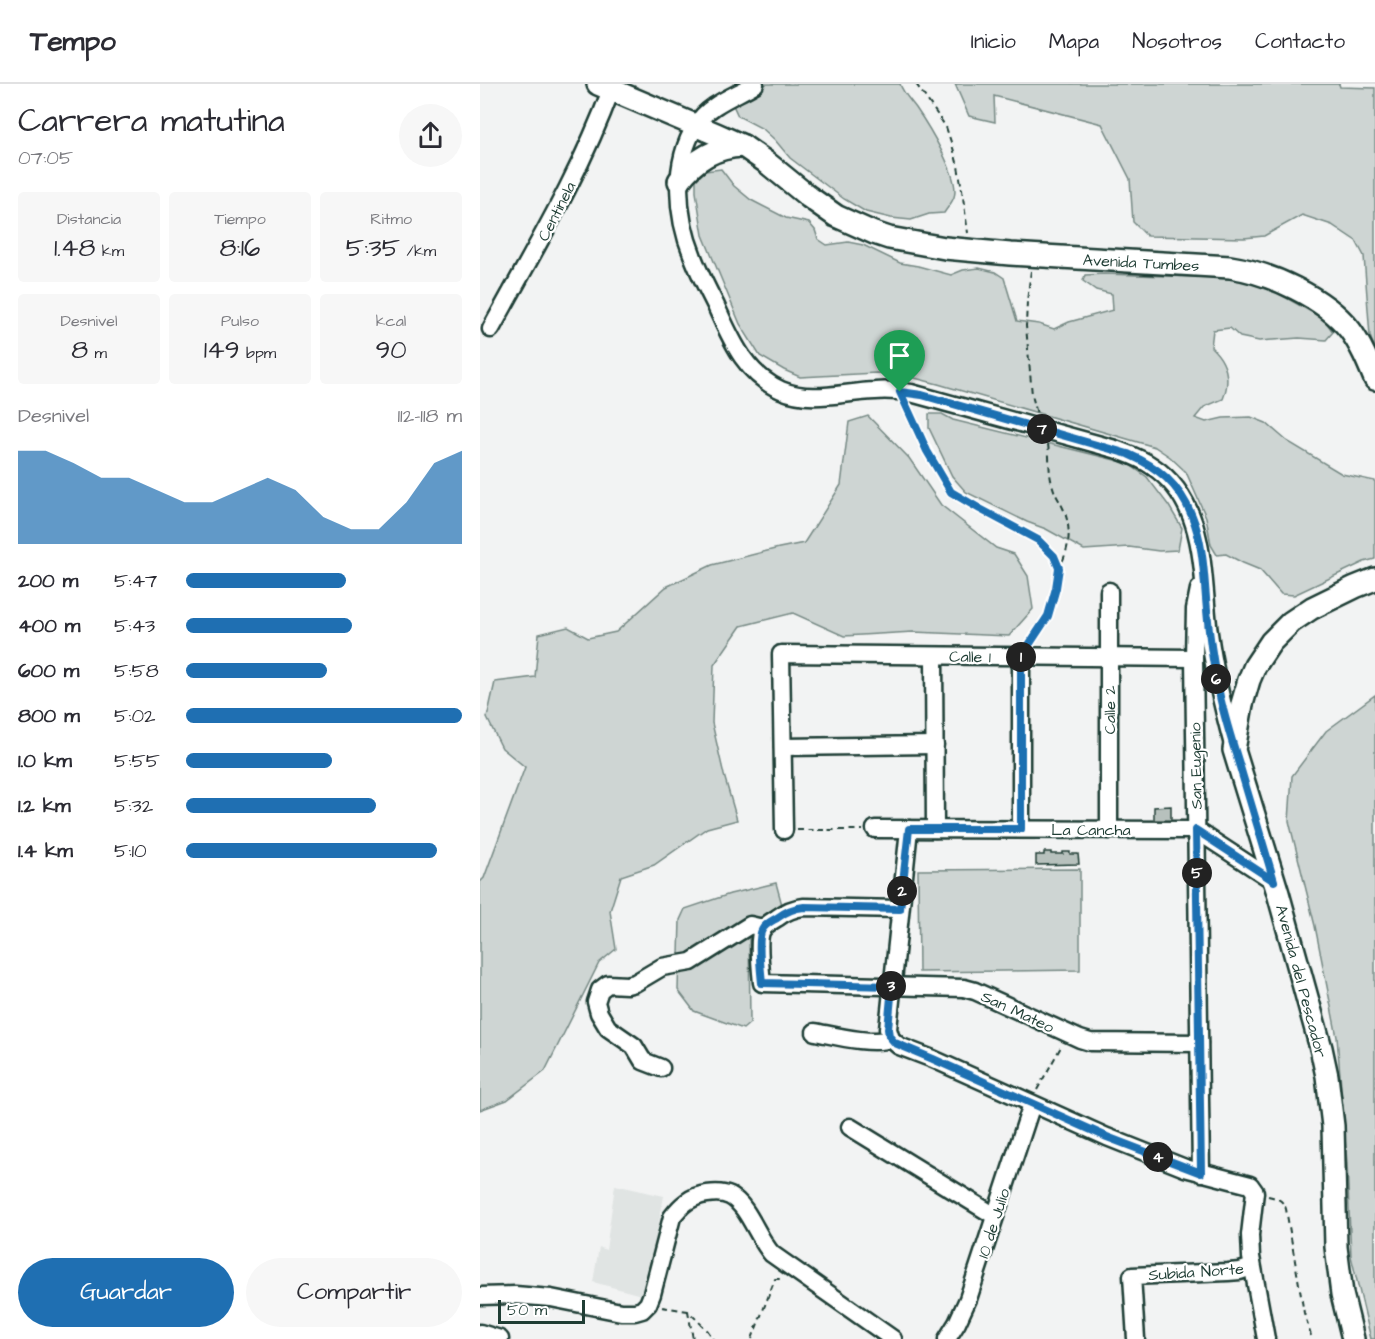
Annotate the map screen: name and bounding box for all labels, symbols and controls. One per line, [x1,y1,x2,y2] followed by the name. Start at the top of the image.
[30,22,116,61] text: Tempo
[971,27,1016,56] text: Inicio
[1049,27,1099,56] text: Mapa
[1132,27,1222,56] text: Nosotros
[1255,27,1345,56] text: Contacto
[18,98,285,144] text: Carrera matutina
[399,104,462,167] button: share
[18,144,73,172] text: 07:05
[533,178,581,245] street label: Centinela
[57,208,121,230] text: Distancia
[214,208,266,230] text: Tiempo
[370,208,412,230] text: Ritmo
[54,230,95,266] text: 1.48
[220,230,260,266] text: 8:16
[346,230,400,266] text: 5:35
[95,240,124,262] text: km
[400,240,436,262] text: /km
[1082,249,1200,277] street label: Avenida Tumbes
[61,310,117,332] text: Desnivel
[221,310,259,332] text: Pulso
[376,310,406,332] text: kcal
[874,330,925,392] pin
[71,332,88,368] text: 8
[204,332,240,368] text: 149
[375,332,407,368] text: 90
[883,339,916,372] icon: arrive
[88,342,107,364] text: m
[240,342,276,364] text: bpm
[18,402,89,430] text: Desnivel
[398,402,462,430] text: 112–118 m
[1027,414,1057,444] pin: 7
[1037,418,1047,440] text: 7
[18,567,78,595] text: 200 m
[114,567,157,595] text: 5:47
[18,612,80,640] text: 400 m
[114,612,155,640] text: 5:43
[1006,642,1036,672] pin: 1
[949,646,991,668] street label: Calle 1
[1020,646,1022,668] text: 1
[18,657,79,685] text: 600 m
[114,657,159,685] text: 5:58
[1201,664,1231,694] pin: 6
[1211,668,1221,690] text: 6
[1099,686,1121,734] street label: Calle 2
[18,702,80,730] text: 800 m
[114,702,156,730] text: 5:02
[1184,722,1209,810] street label: San Eugenio
[18,747,72,775] text: 1.0 km
[114,747,160,775] text: 5:55
[18,792,71,820] text: 1.2 km
[114,792,153,820] text: 5:32
[1051,819,1131,841] street label: La Cancha
[18,837,73,865] text: 1.4 km
[114,837,147,865] text: 5:10
[1182,858,1212,888] pin: 5
[1191,862,1203,884] text: 5
[887,876,917,906] pin: 2
[897,880,907,902] text: 2
[1270,902,1332,1060] street label: Avenida del Pescador
[876,971,906,1001] pin: 3
[887,975,895,997] text: 3
[977,985,1058,1038] street label: San Mateo
[1143,1142,1173,1172] pin: 4
[1153,1146,1163,1168] text: 4
[972,1186,1016,1261] street label: 10 de Julio
[18,1258,234,1327] button: Guardar
[246,1258,462,1327] button: Compartir
[1148,1258,1245,1286] street label: Subida Norte
[498,1297,585,1324] scale bar
[507,1299,547,1321] text: 50 m

